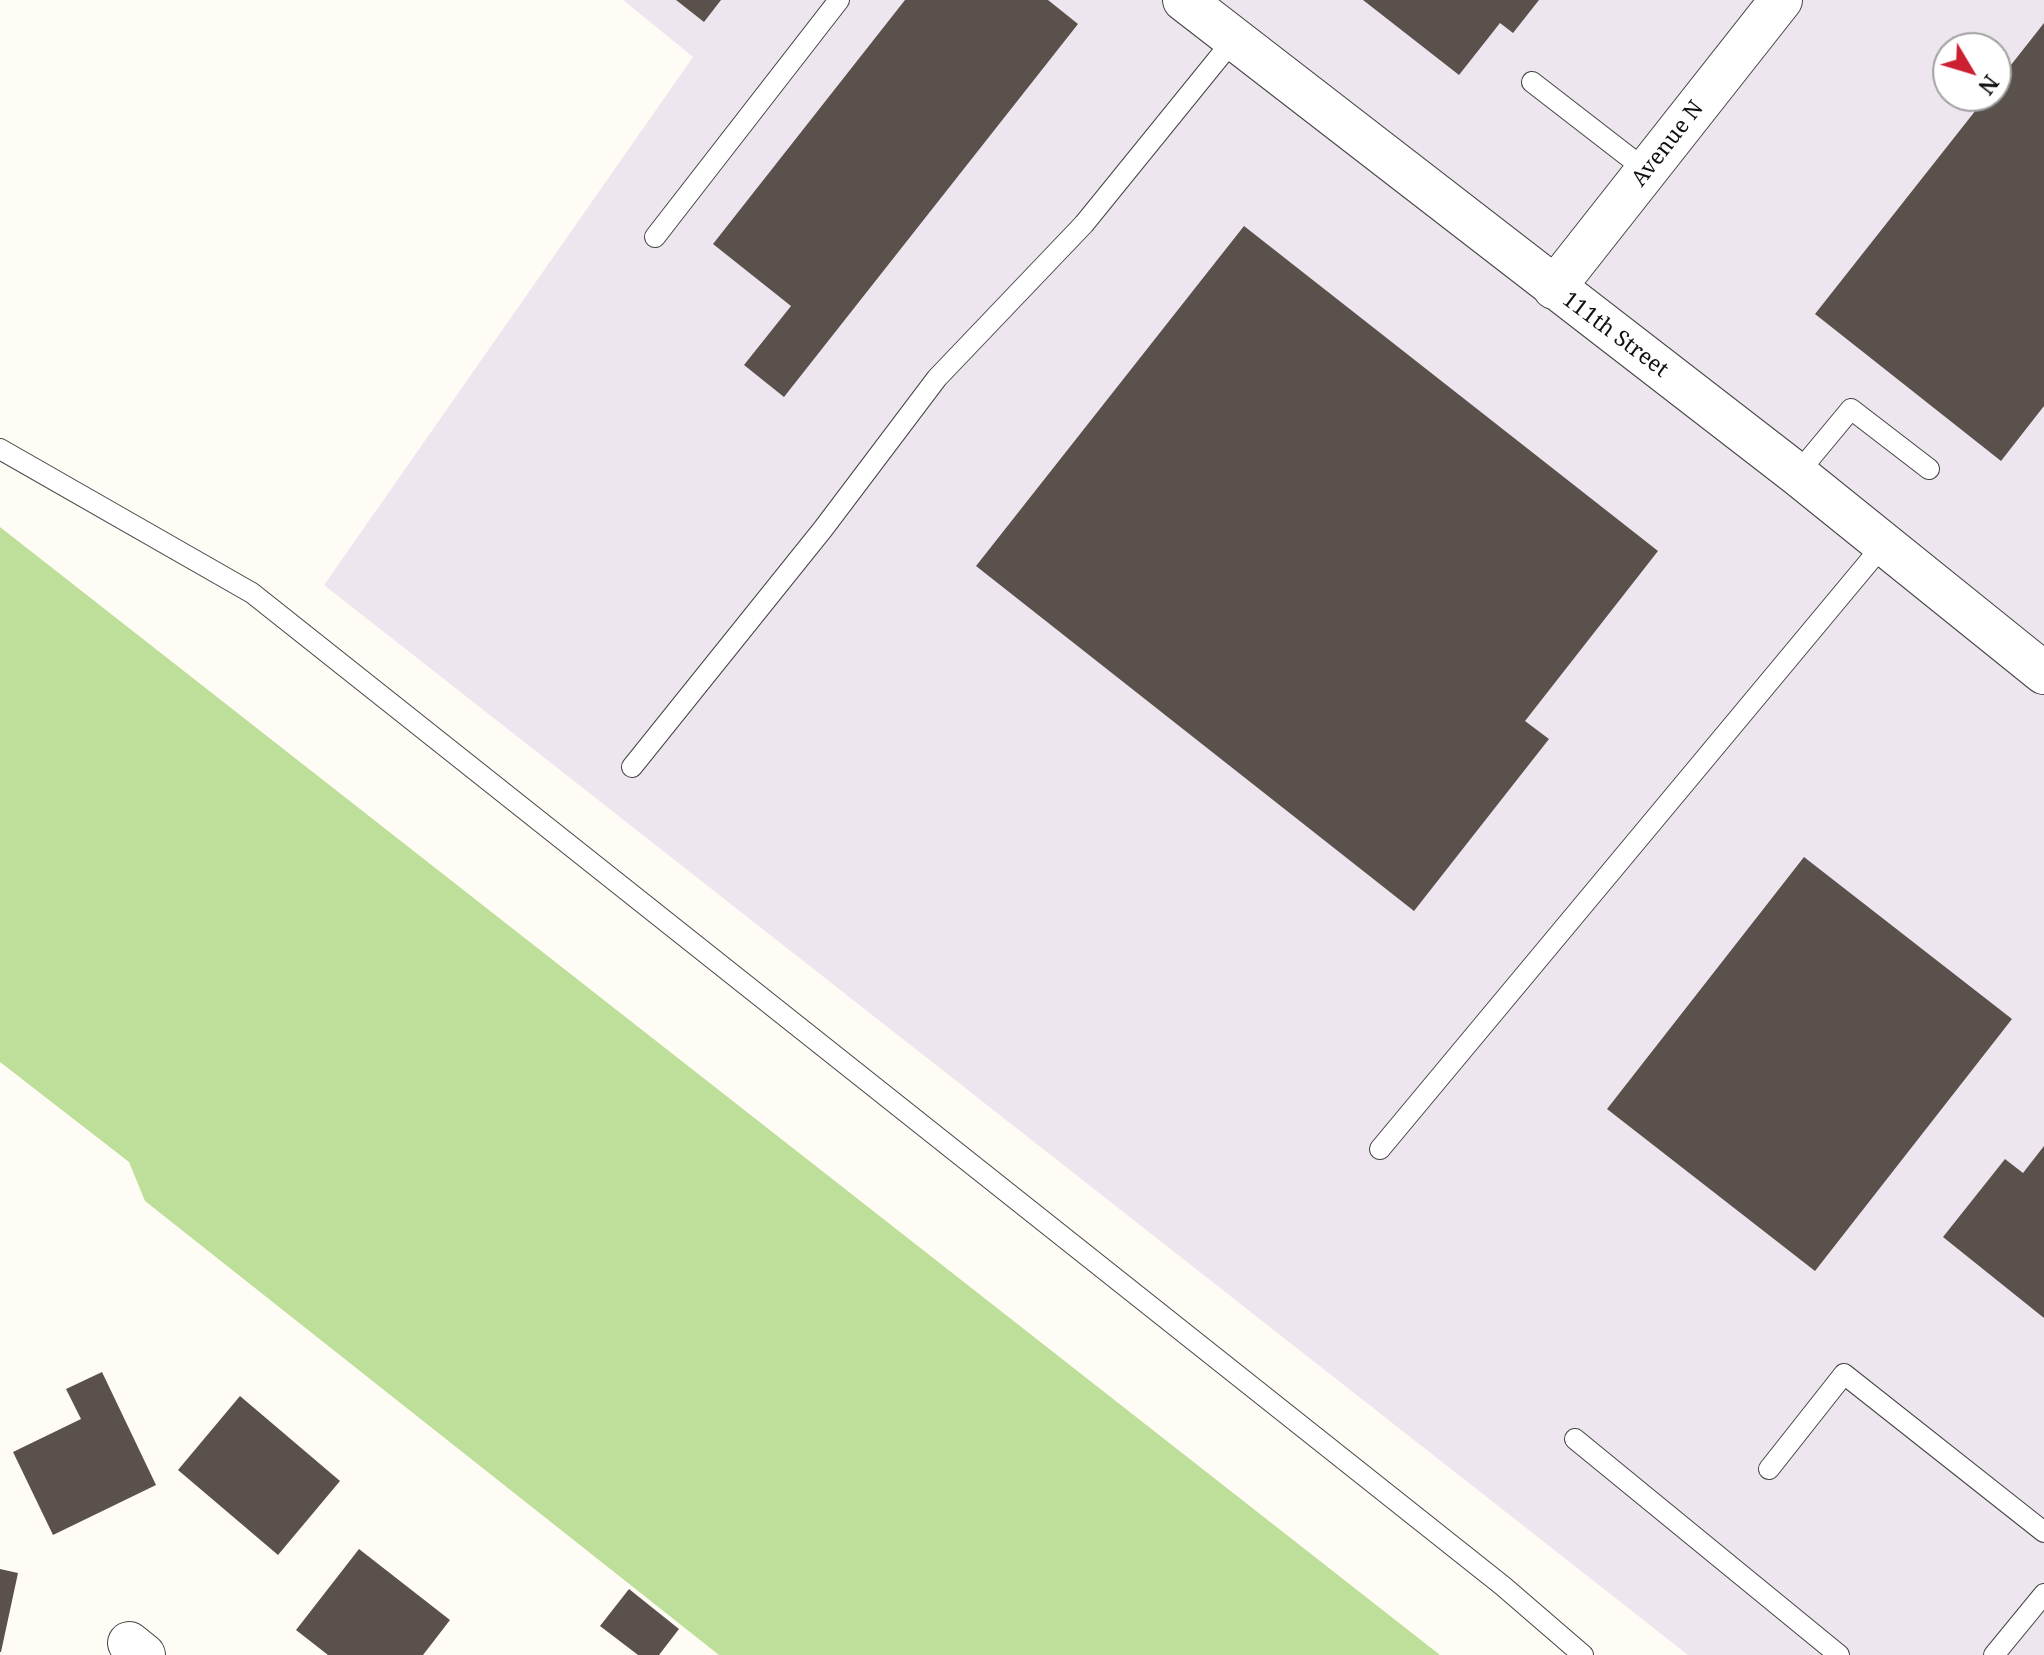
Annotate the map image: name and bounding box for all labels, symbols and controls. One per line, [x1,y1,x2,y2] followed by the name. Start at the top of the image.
[1932,32,2012,112] north arrow
[1972,69,2006,102] text: N
[1626,96,1710,192] street label: Avenue N
[1557,287,1673,383] street label: 111th Street

